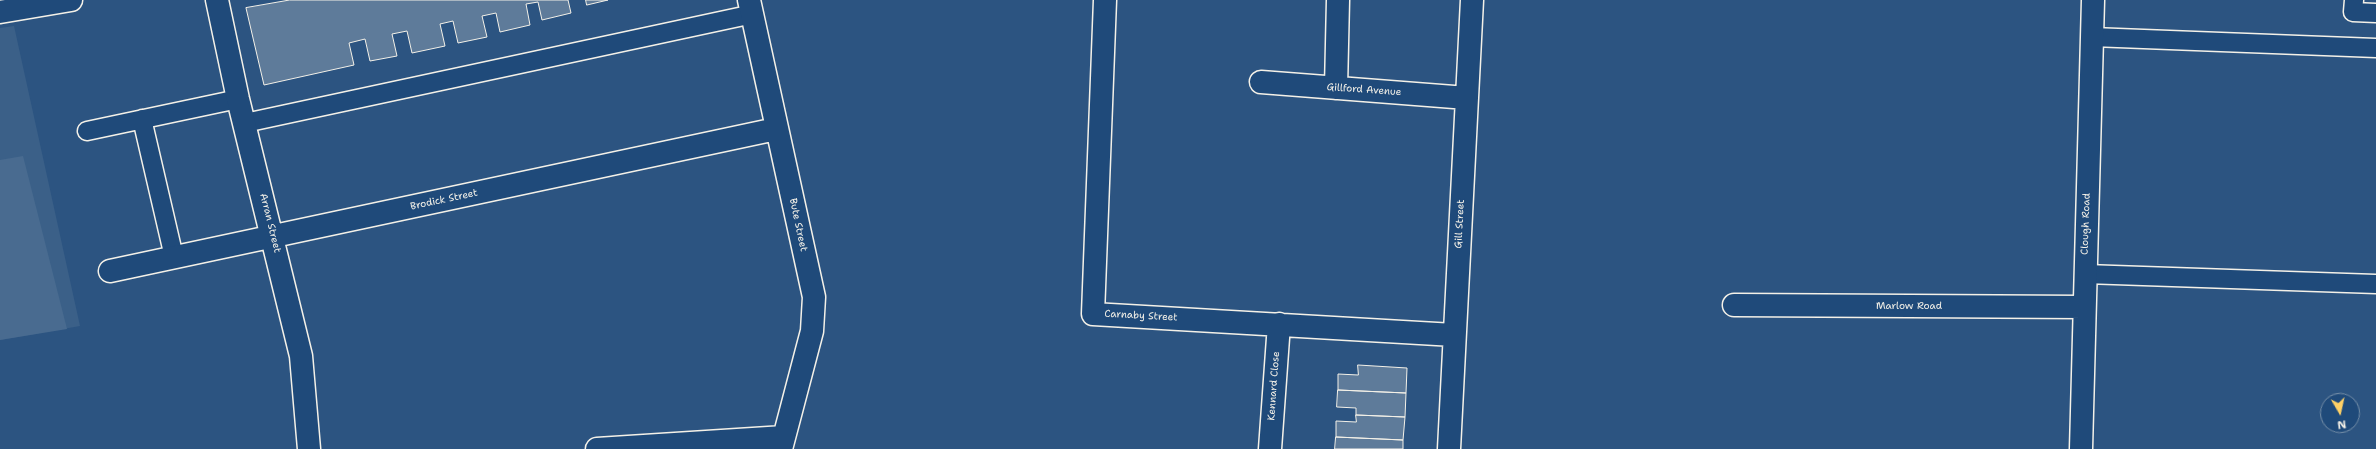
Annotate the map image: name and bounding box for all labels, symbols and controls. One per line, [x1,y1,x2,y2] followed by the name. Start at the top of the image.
[1326,81,1402,99] street label: Gillford Avenue
[409,187,479,213] street label: Brodick Street
[257,192,283,254] street label: Arran Street
[2079,193,2093,255] street label: Clough Road
[787,197,809,253] street label: Bute Street
[1453,199,1467,249] street label: Gill Street
[1876,300,1942,312] street label: Marlow Road
[1104,308,1178,324] street label: Carnaby Street
[1266,351,1282,421] street label: Kennard Close
[2320,393,2360,433] north arrow
[2336,416,2347,432] text: N

